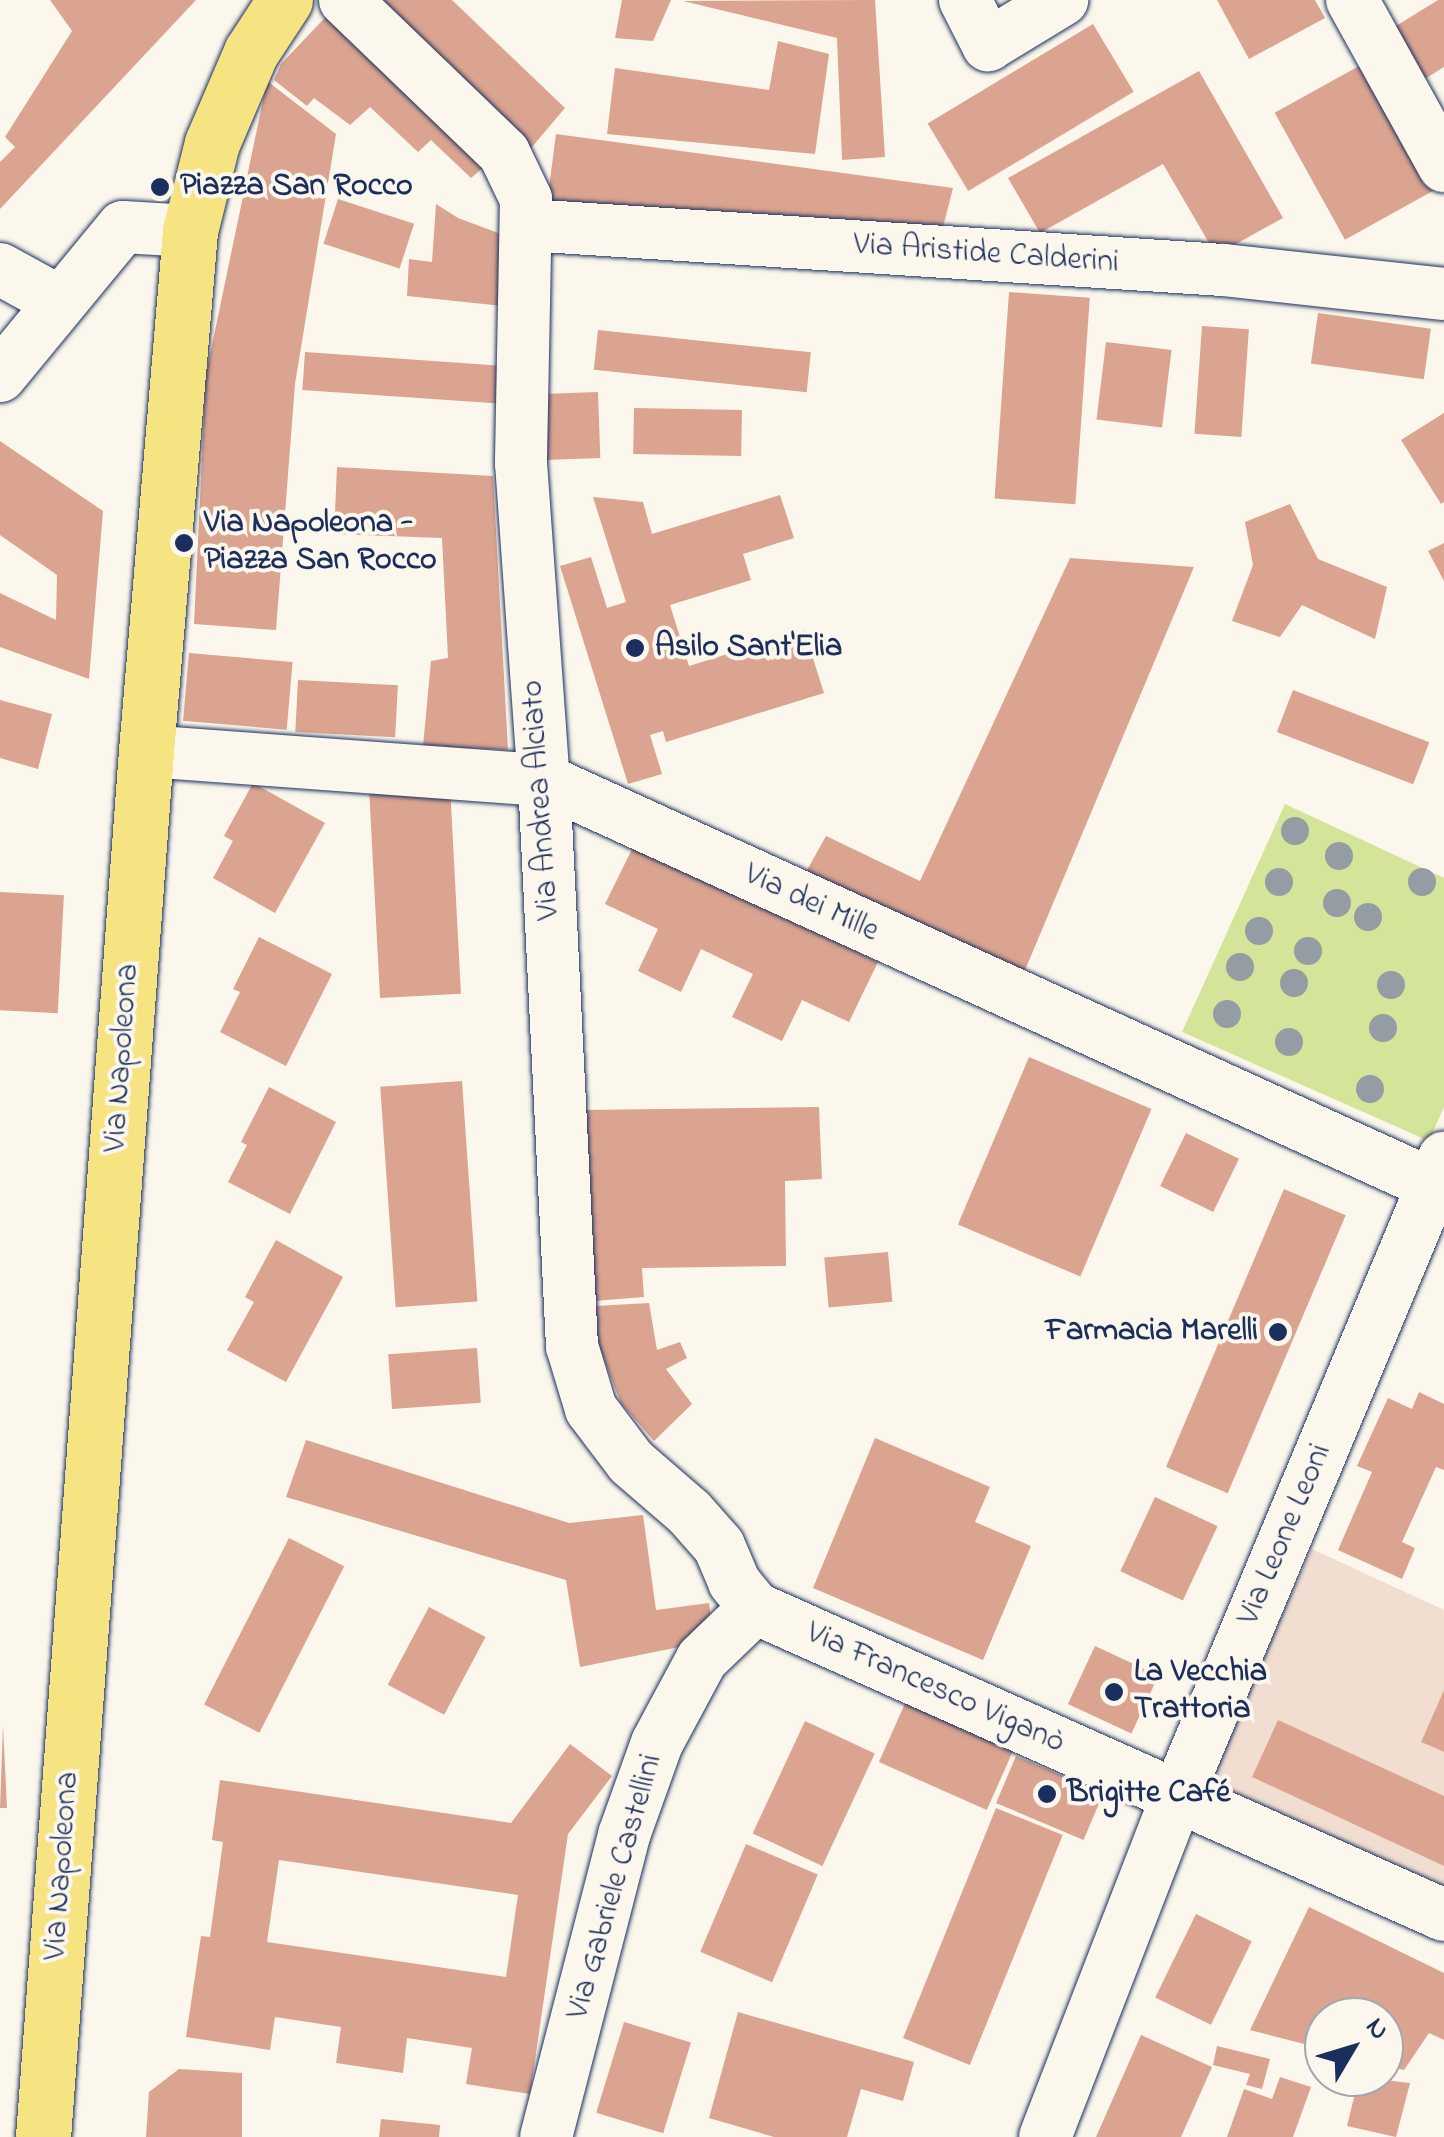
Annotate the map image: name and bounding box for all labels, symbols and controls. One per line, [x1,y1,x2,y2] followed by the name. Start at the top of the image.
[180,168,413,206] place label: Piazza San Rocco
[149,176,171,198] marker: Piazza San Rocco
[852,227,1120,283] street label: Via Aristide Calderini
[204,506,437,581] place label: Via Napoleona - Piazza San Rocco
[173,532,195,554] marker: Via Napoleona - Piazza San Rocco
[655,629,842,667] place label: Asilo Sant'Elia
[624,637,646,659] marker: Asilo Sant'Elia
[514,679,570,921] street label: Via Andrea Alciato
[738,856,884,952] street label: Via dei Mille
[97,962,149,1154] street label: Via Napoleona
[1045,1313,1258,1351] place label: Farmacia Marelli
[1267,1321,1289,1343] marker: Farmacia Marelli
[1231,1439,1341,1631] street label: Via Leone Leoni
[800,1615,1070,1763] street label: Via Francesco Viganò
[1134,1655,1267,1730] place label: La Vecchia Trattoria
[1103,1681,1125,1703] marker: La Vecchia Trattoria
[560,1750,672,2024] street label: Via Gabriele Castellini
[37,1770,89,1962] street label: Via Napoleona
[1067,1775,1230,1813] place label: Brigitte Café
[1036,1783,1058,1805] marker: Brigitte Café
[1304,1997,1404,2097] north arrow
[1354,2009,1398,2050] text: N

